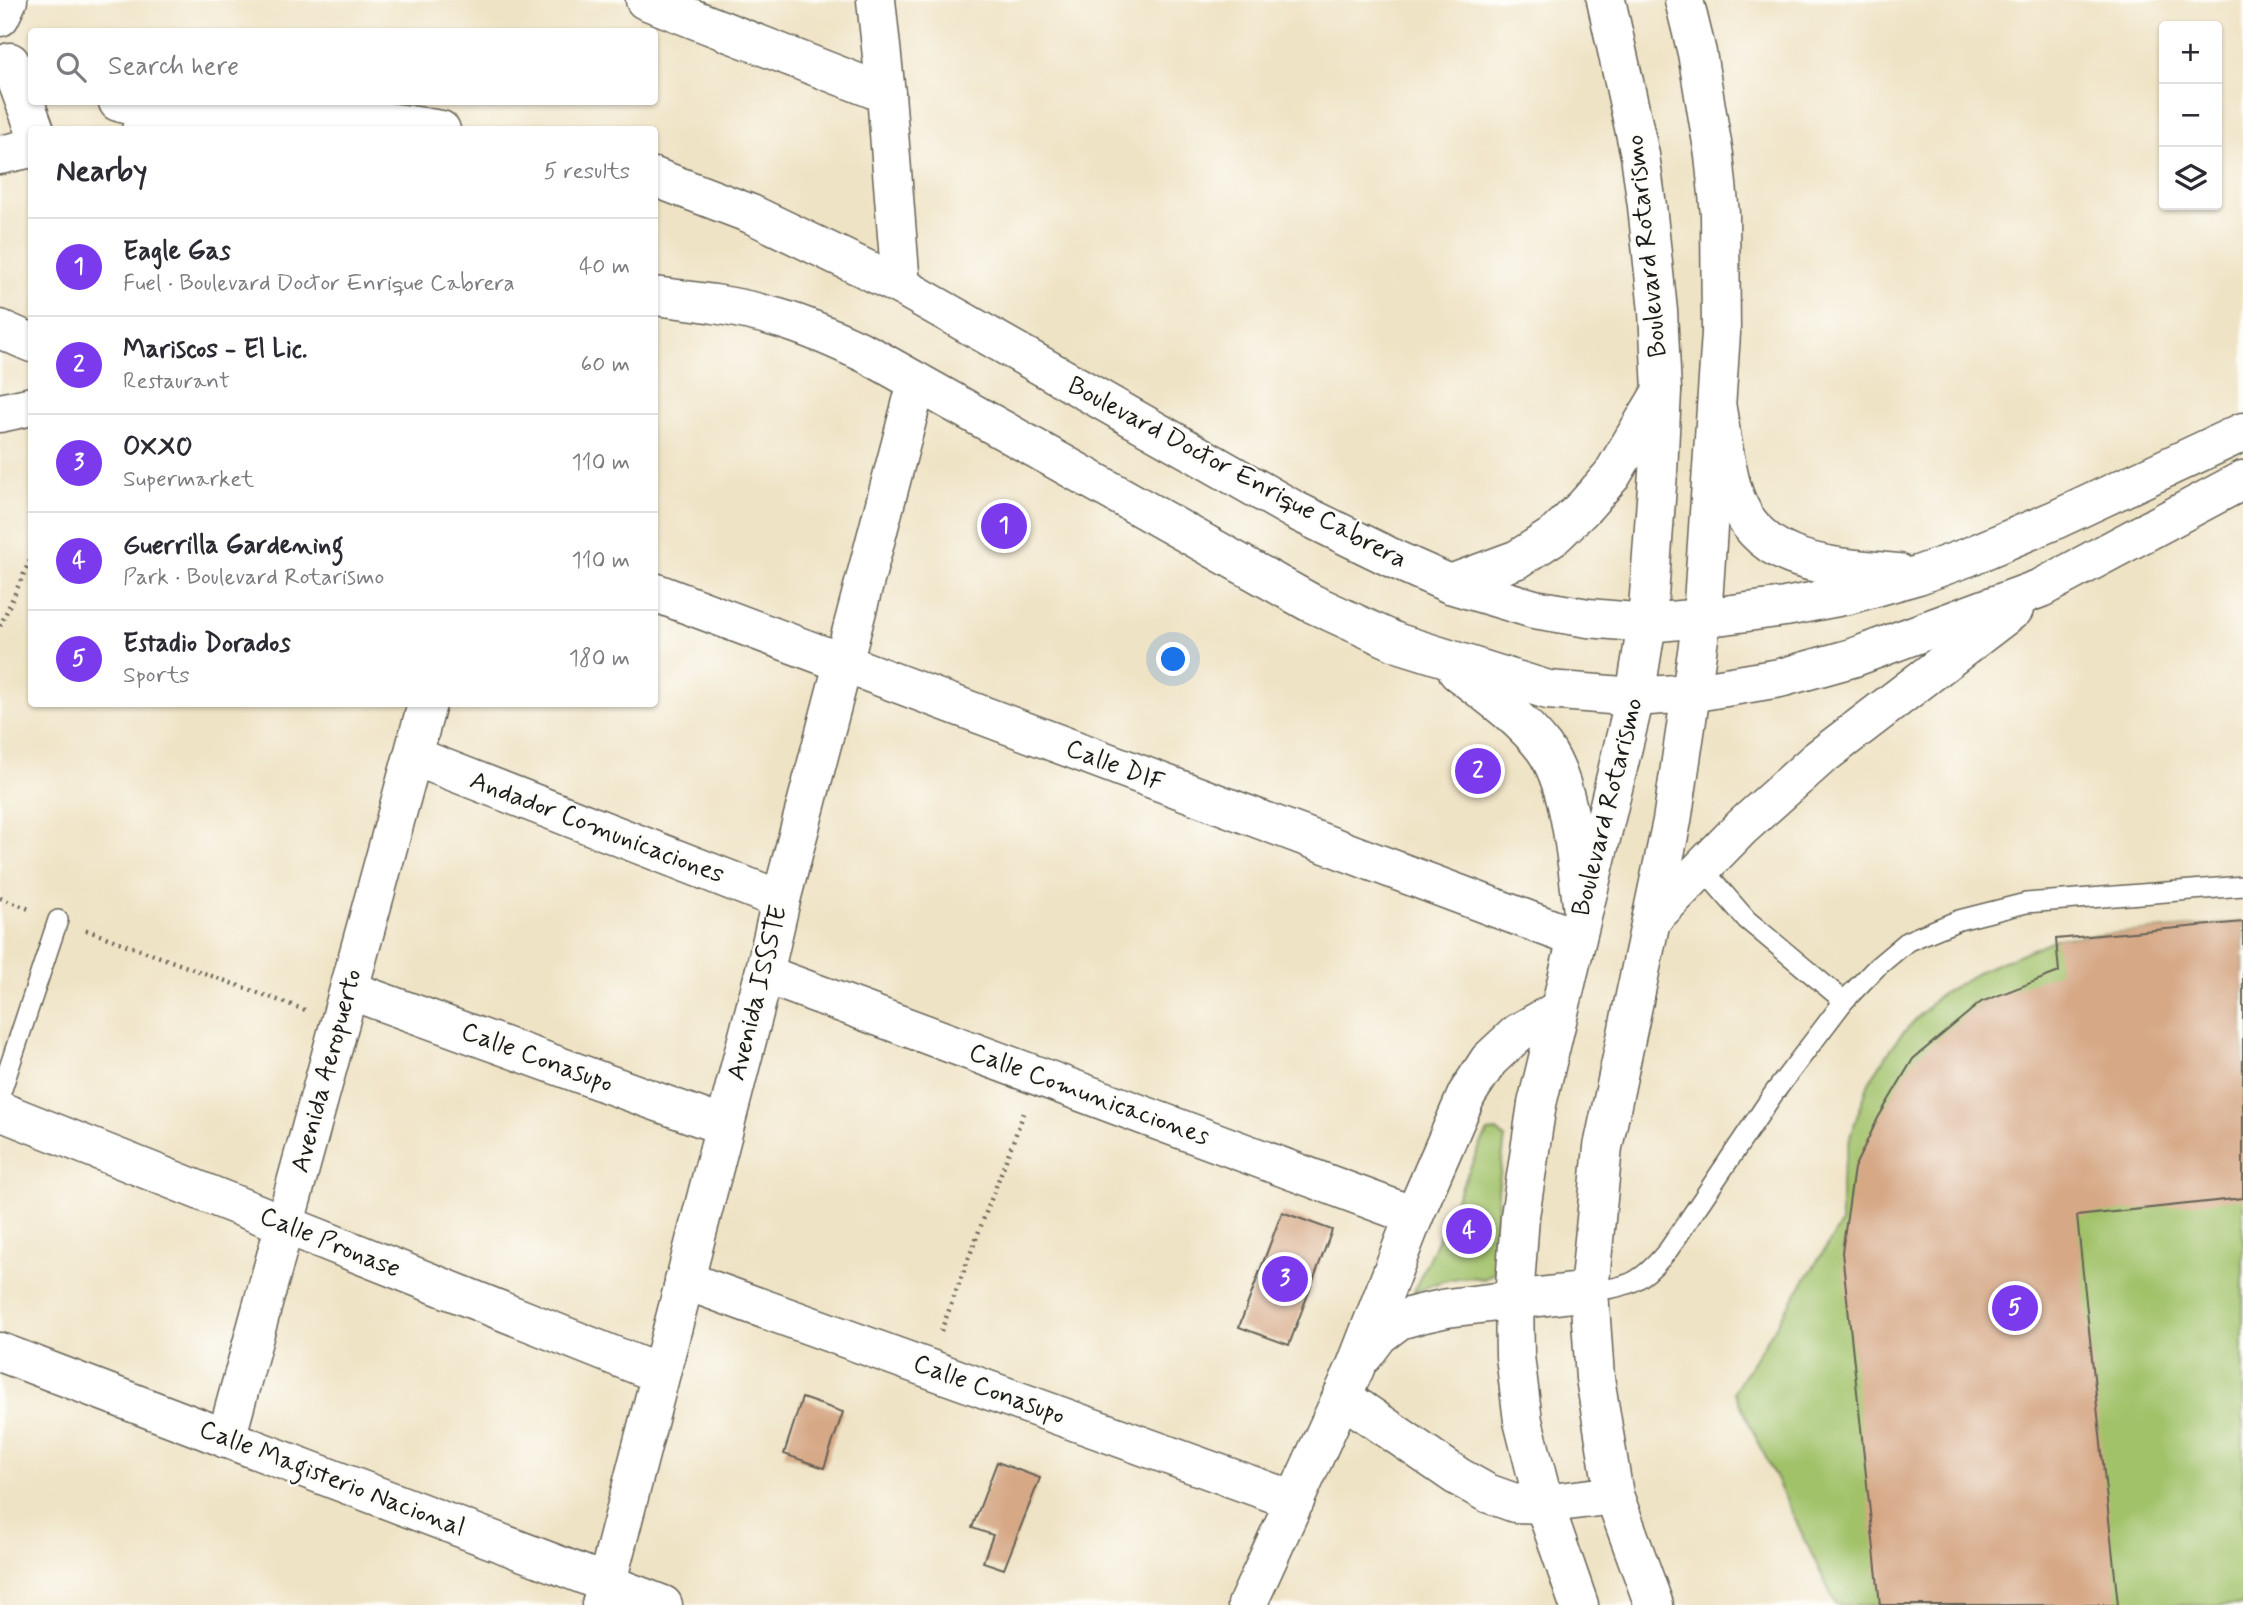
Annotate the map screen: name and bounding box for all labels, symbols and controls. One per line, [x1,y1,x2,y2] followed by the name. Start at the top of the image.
[2159,21,2222,210] map controls
[2159,21,2222,84] button: +
[28,28,658,105] search box
[52,48,90,86] icon: search
[108,50,239,84] text: Search here
[2159,84,2222,147] button: −
[1618,133,1676,359] street label: Boulevard Rotarismo
[2159,147,2222,210] button: layers
[56,152,147,191] text: Nearby
[544,157,630,187] text: 5 results
[123,235,231,269] text: Eagle Gas
[74,252,84,282] text: 1
[579,252,630,282] text: 40 m
[123,269,515,299] text: Fuel · Boulevard Doctor Enrique Cabrera
[123,333,307,367] text: Mariscos - El Lic.
[73,350,85,380] text: 2
[581,350,630,380] text: 60 m
[123,367,230,397] text: Restaurant
[1062,369,1412,577] street label: Boulevard Doctor Enrique Cabrera
[123,431,193,465] text: OXXO
[74,448,84,478] text: 3
[571,448,630,478] text: 110 m
[123,465,254,495] text: Supermarket
[981,500,1027,552] pin: 1
[123,529,344,563] text: Guerrilla Gardening
[72,546,86,576] text: 4
[571,546,630,576] text: 110 m
[123,563,384,593] text: Park · Boulevard Rotarismo
[123,627,291,661] text: Estadio Dorados
[1156,642,1190,676] your location
[72,644,86,674] text: 5
[569,644,630,674] text: 180 m
[123,661,190,691] text: Sports
[1564,694,1652,920] street label: Boulevard Rotarismo
[1061,732,1169,800] street label: Calle DIF
[1455,745,1501,797] pin: 2
[465,764,729,892] street label: Andador Comunicaciones
[720,902,796,1084] street label: Avenida ISSSTE
[283,965,371,1177] street label: Avenida Aeropuerto
[456,1015,618,1101] street label: Calle Conasupo
[964,1036,1214,1154] street label: Calle Comunicaciones
[255,1199,405,1287] street label: Calle Pronase
[1446,1205,1492,1257] pin: 4
[1262,1253,1308,1305] pin: 3
[1992,1282,2038,1334] pin: 5
[908,1347,1070,1433] street label: Calle Conasupo
[193,1413,470,1548] street label: Calle Magisterio Nacional

